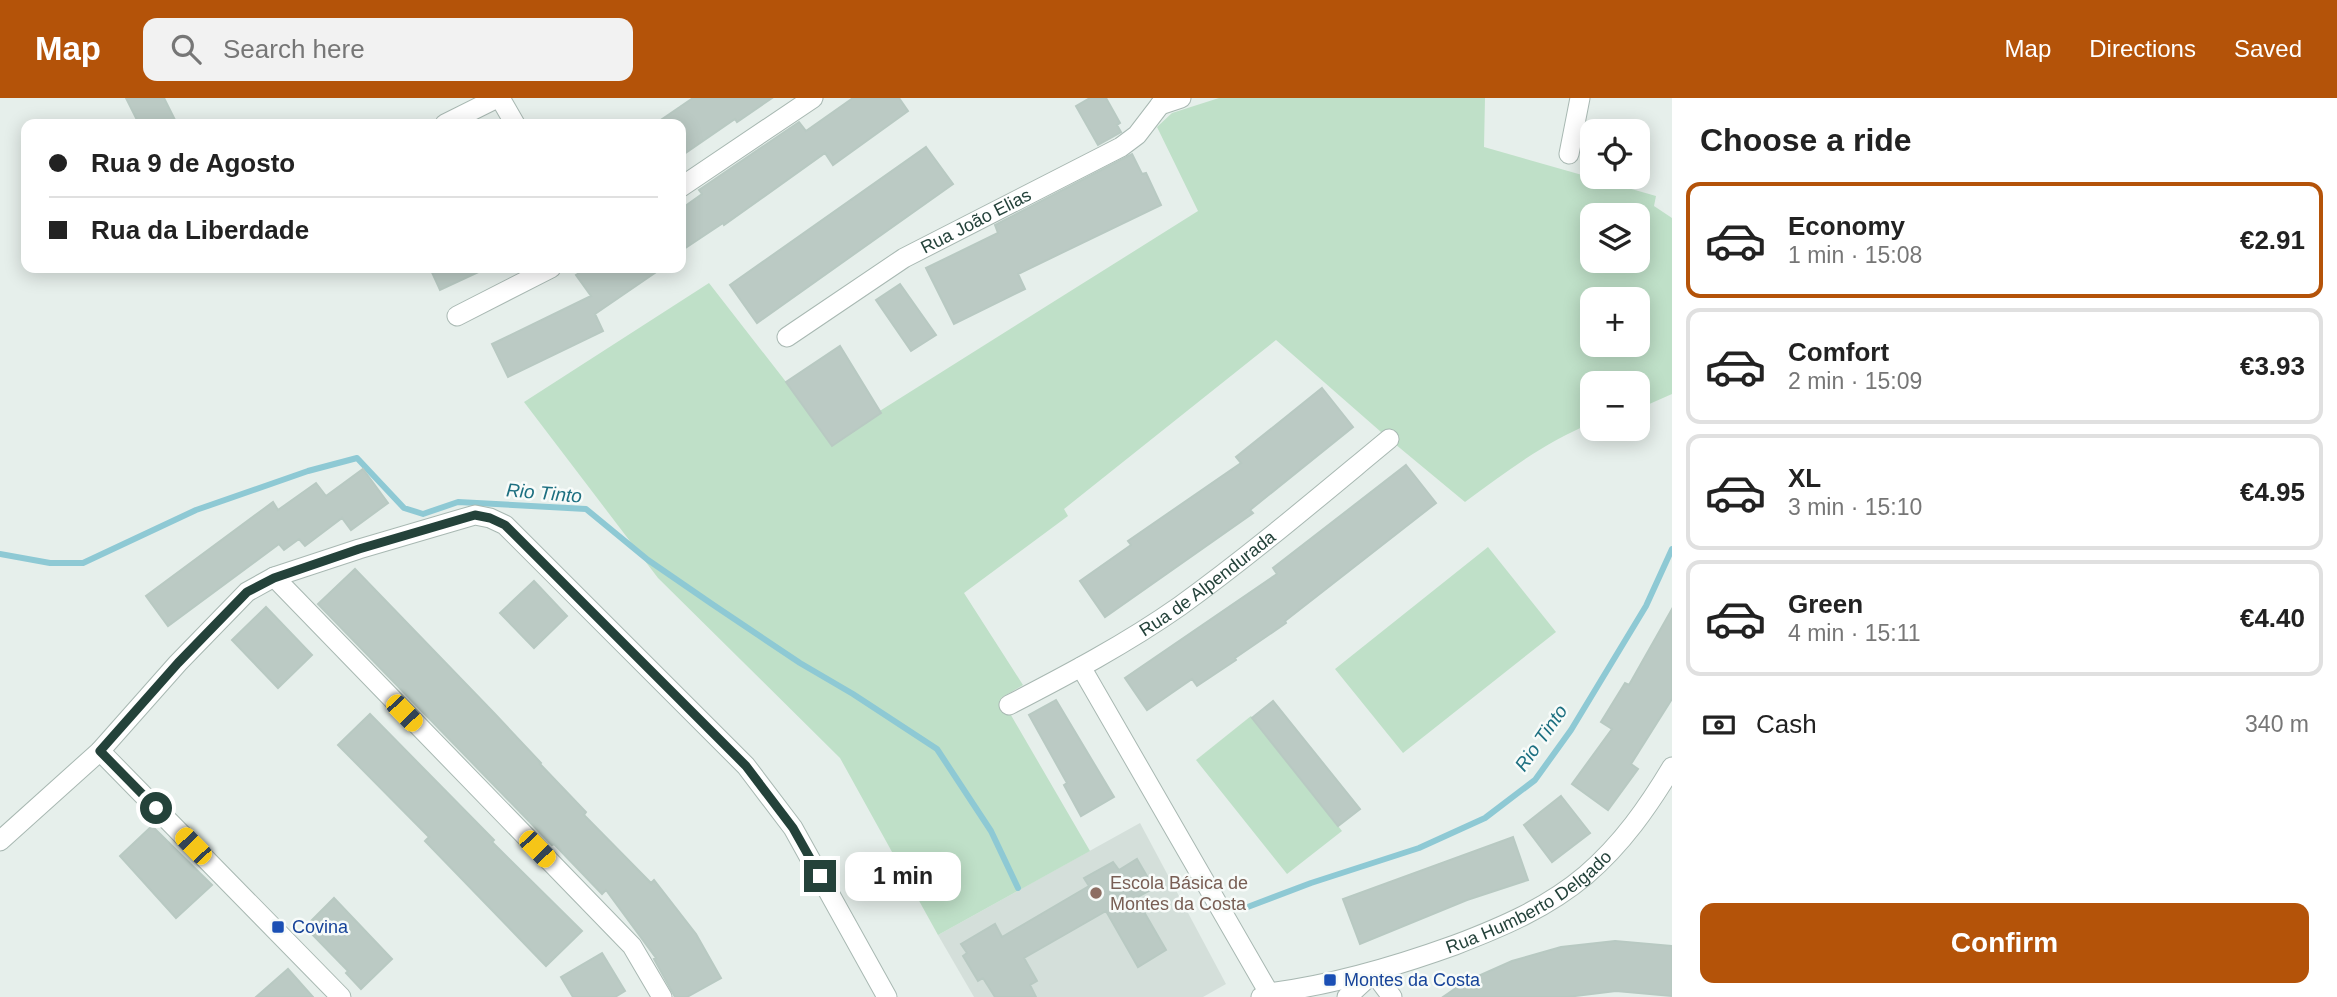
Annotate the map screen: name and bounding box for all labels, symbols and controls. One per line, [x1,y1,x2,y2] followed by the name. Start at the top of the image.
[143,18,633,81] search box
[35,30,101,67] text: Map
[167,30,205,68] icon: search
[223,34,365,64] text: Search here
[2005,35,2051,62] text: Map
[2089,35,2196,62] text: Directions
[2234,35,2302,62] text: Saved
[1580,119,1650,441] map controls
[1580,119,1650,189] button: locate
[1700,122,1912,158] text: Choose a ride
[91,148,295,178] text: Rua 9 de Agosto
[917,185,1034,258] street label: Rua João Elias
[1580,203,1650,273] button: layers
[1704,209,1767,272] icon: car
[1788,211,1905,241] text: Economy
[91,215,309,245] text: Rua da Liberdade
[2240,225,2305,255] text: €2.91
[1788,242,1922,268] text: 1 min · 15:08
[1580,287,1650,357] button: +
[1704,335,1767,398] icon: car
[1788,337,1889,367] text: Comfort
[2240,351,2305,381] text: €3.93
[1788,368,1922,394] text: 2 min · 15:09
[1580,371,1650,441] button: −
[1704,461,1767,524] icon: car
[1788,463,1821,493] text: XL
[2240,477,2305,507] text: €4.95
[505,479,583,507] water label: Rio Tinto
[1788,494,1922,520] text: 3 min · 15:10
[1136,526,1280,640] street label: Rua de Alpendurada
[1704,587,1767,650] icon: car
[1788,589,1863,619] text: Green
[2240,603,2305,633] text: €4.40
[1788,620,1921,646] text: 4 min · 15:11
[382,691,427,735] car
[1511,701,1571,775] water label: Rio Tinto
[1700,706,1738,744] icon: cash
[1756,709,1817,739] text: Cash
[2245,711,2309,737] text: 340 m
[140,792,172,824] route start
[171,824,216,868] car
[515,827,560,871] car
[1443,847,1616,957] street label: Rua Humberto Delgado
[844,852,960,900] callout: 1 min
[804,860,836,892] route end
[873,863,933,889] text: 1 min
[1110,873,1248,914] place label: Escola Básica de Montes da Costa
[1088,885,1104,901] marker: Escola Básica de Montes da Costa
[1700,903,2309,983] button: Confirm
[292,917,349,937] place label: Covina
[270,919,286,935] marker: Covina
[1344,970,1481,990] place label: Montes da Costa
[1322,972,1338,988] marker: Montes da Costa

